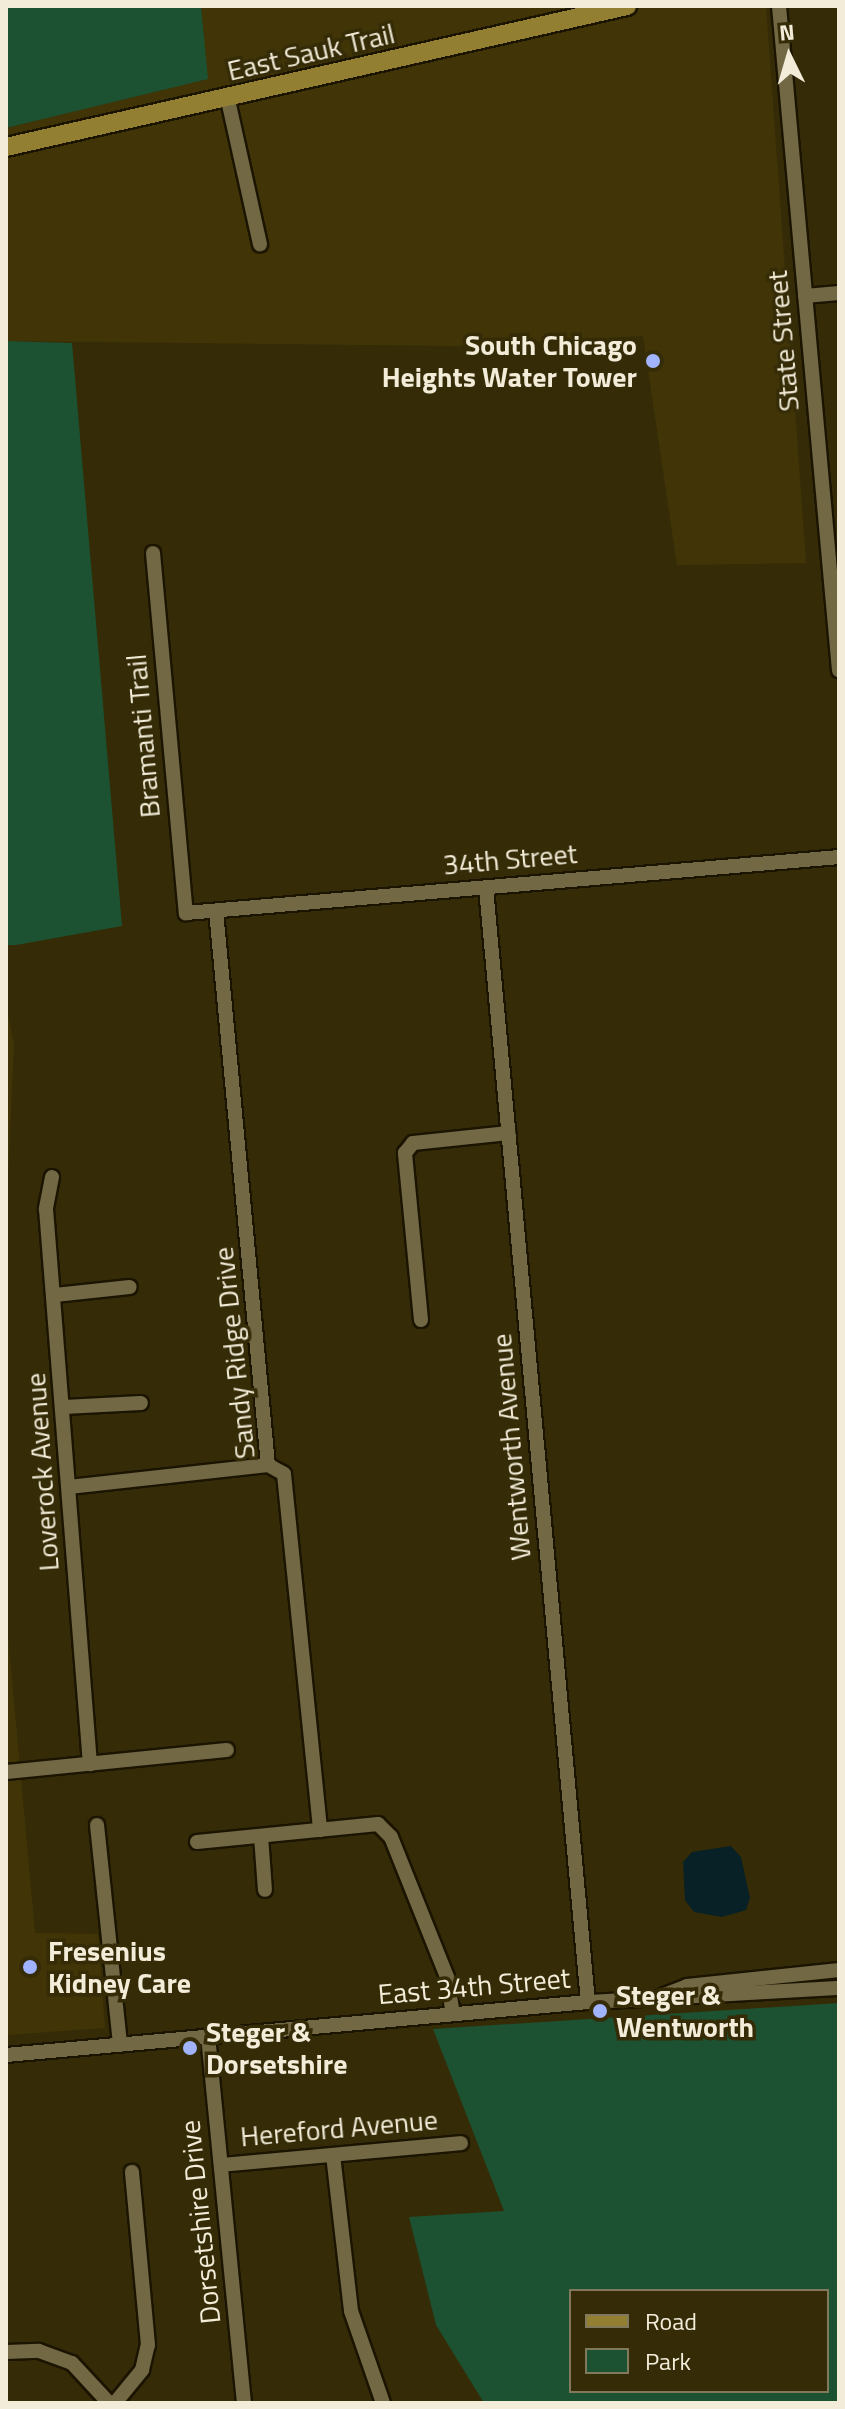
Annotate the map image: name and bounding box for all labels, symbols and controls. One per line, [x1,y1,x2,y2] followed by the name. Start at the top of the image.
[778,14,796,50] text: N
[224,16,398,88] street label: East Sauk Trail
[749,16,829,96] north arrow
[760,269,806,413] street label: State Street
[382,328,637,394] place label: South Chicago Heights Water Tower
[644,352,662,370] marker: South Chicago Heights Water Tower
[119,653,167,819] street label: Bramanti Trail
[442,836,578,882] street label: 34th Street
[206,1245,262,1461] street label: Sandy Ridge Drive
[484,1332,538,1562] street label: Wentworth Avenue
[18,1372,66,1572] street label: Loverock Avenue
[48,1934,191,2000] place label: Fresenius Kidney Care
[19,1956,41,1978] marker: Fresenius Kidney Care
[376,1961,572,2011] street label: East 34th Street
[616,1978,754,2044] place label: Steger & Wentworth
[591,2002,609,2020] marker: Steger & Wentworth
[206,2015,347,2081] place label: Steger & Dorsetshire
[181,2039,199,2057] marker: Steger & Dorsetshire
[239,2103,439,2153] street label: Hereford Avenue
[173,2119,227,2325] street label: Dorsetshire Drive
[569,2289,829,2393] legend
[645,2303,697,2339] text: Road
[645,2343,691,2379] text: Park

